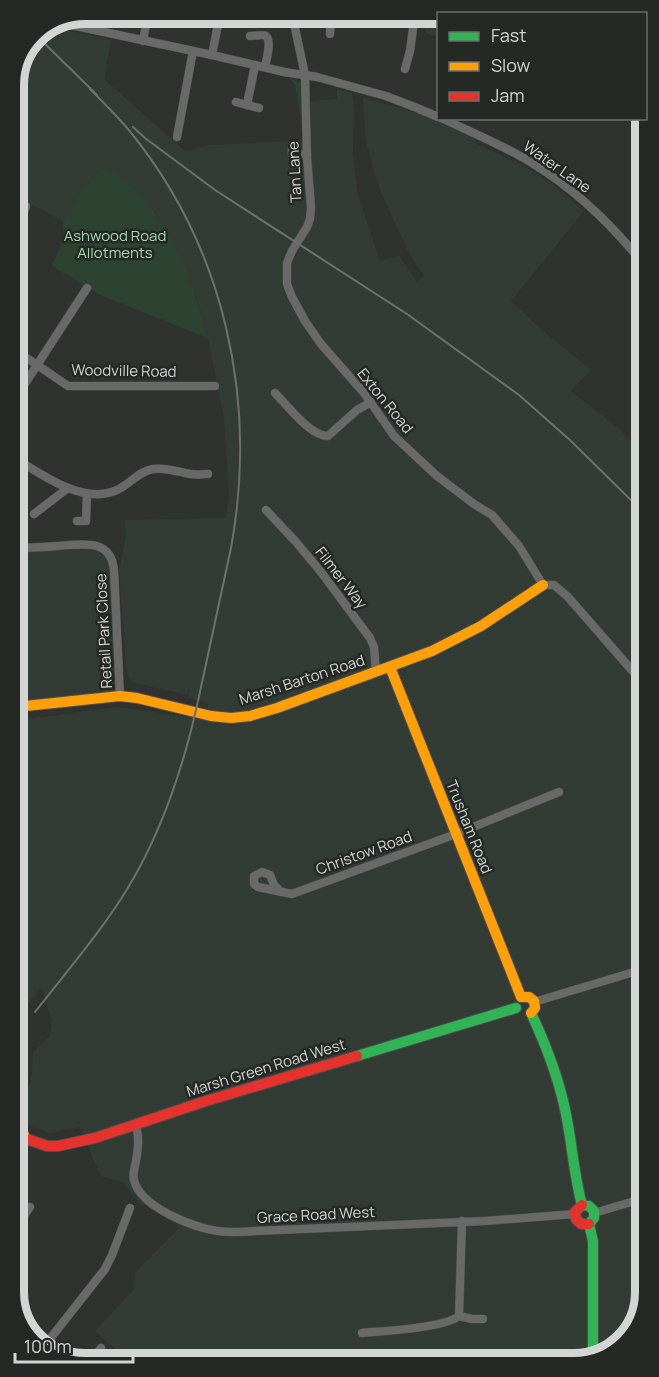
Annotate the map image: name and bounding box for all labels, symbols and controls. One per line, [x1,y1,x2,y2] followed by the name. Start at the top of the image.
[437,12,647,120] legend
[491,23,526,47] text: Fast
[491,53,531,77] text: Slow
[491,83,525,107] text: Jam
[519,136,596,198] street label: Water Lane
[282,140,307,203] street label: Tan Lane
[64,225,166,263] park label: Ashwood Road Allotments
[71,359,177,382] street label: Woodville Road
[353,364,418,438] street label: Exton Road
[310,542,372,613] street label: Filmer Way
[90,573,117,689] street label: Retail Park Close
[236,649,367,710] street label: Marsh Barton Road
[441,777,498,877] street label: Trusham Road
[313,825,415,880] street label: Christow Road
[184,1033,348,1102] street label: Marsh Green Road West
[256,1201,376,1228] street label: Grace Road West
[15,1326,134,1364] scale bar
[24,1334,72,1358] text: 100 m

